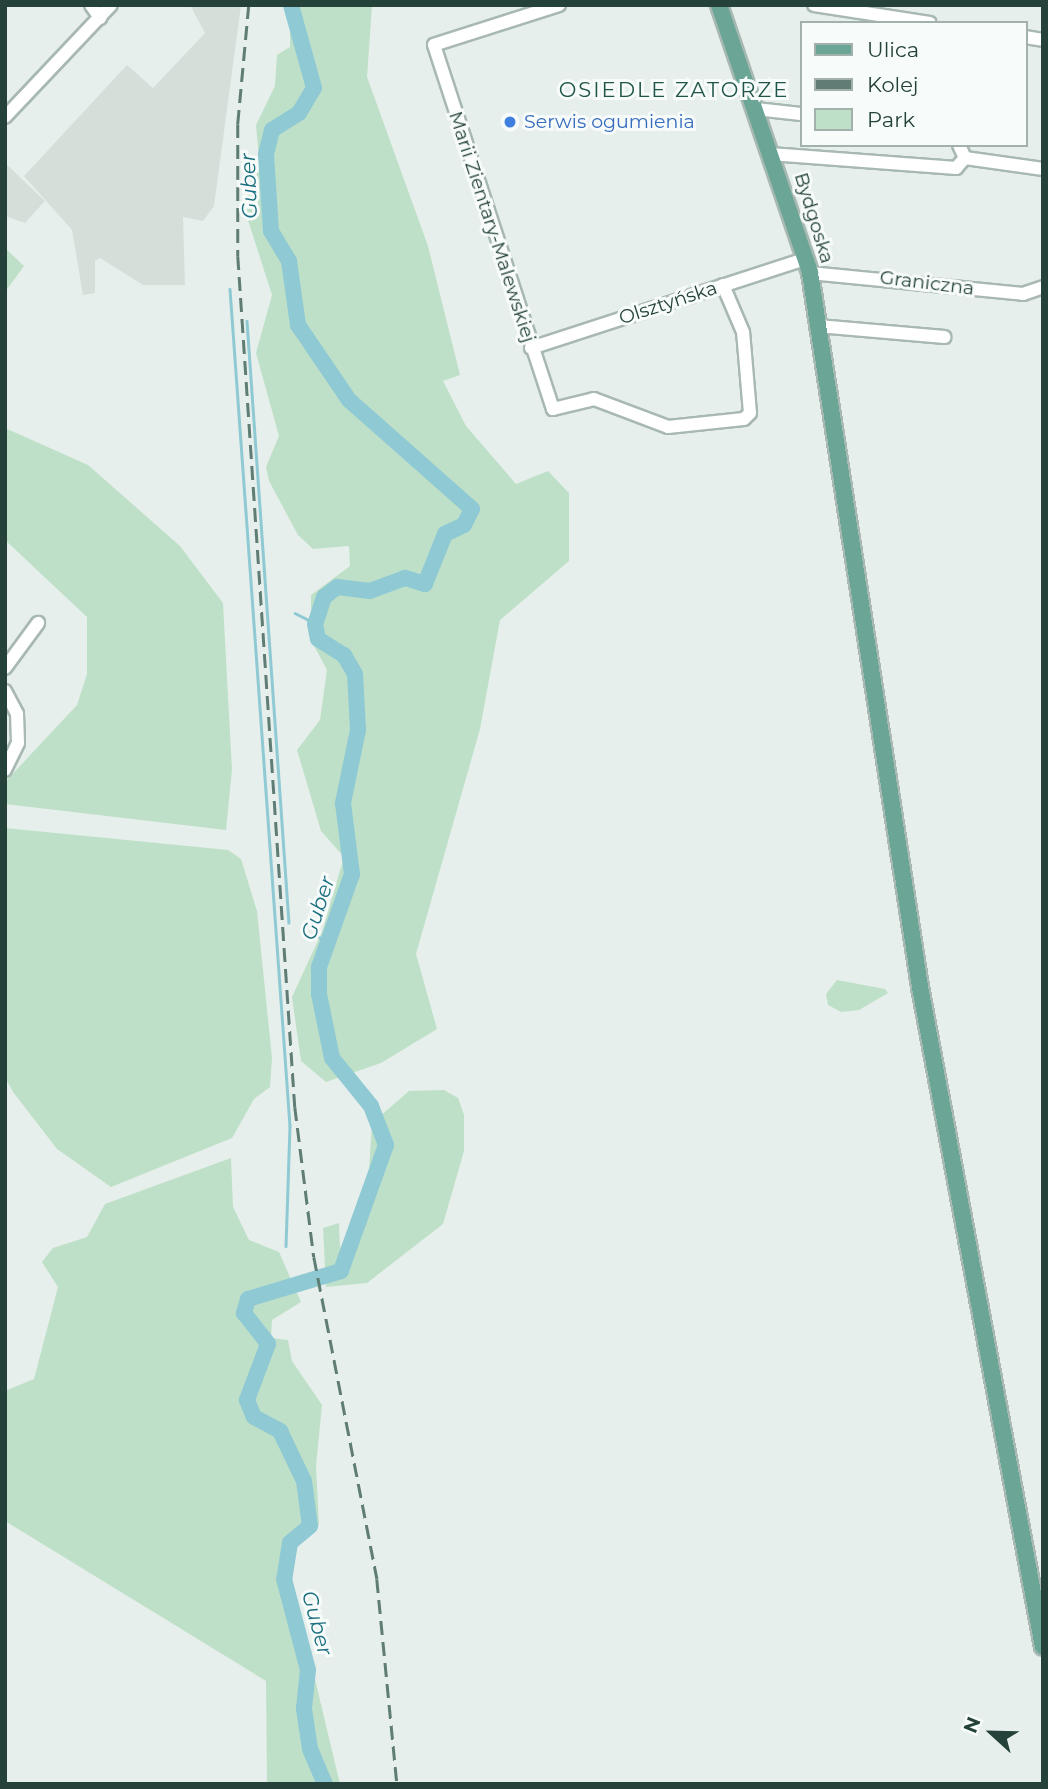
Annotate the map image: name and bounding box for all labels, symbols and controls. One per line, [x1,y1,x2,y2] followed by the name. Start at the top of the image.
[800,21,1027,147] legend
[867,37,919,62] text: Ulica
[867,72,919,97] text: Kolej
[561,77,787,103] district label: OSIEDLE ZATORZE
[867,107,915,132] text: Park
[444,108,540,346] street label: Marii Zientary-Malewskiej
[524,111,695,133] place label: Serwis ogumienia
[502,114,518,130] marker: Serwis ogumienia
[235,153,263,219] water label: Guber
[789,170,839,266] street label: Bydgoska
[878,266,976,300] street label: Graniczna
[616,276,720,330] street label: Olsztyńska
[296,873,340,943] water label: Guber
[296,1588,338,1658] water label: Guber
[957,1698,1027,1768] north arrow
[959,1714,986,1736] text: N

